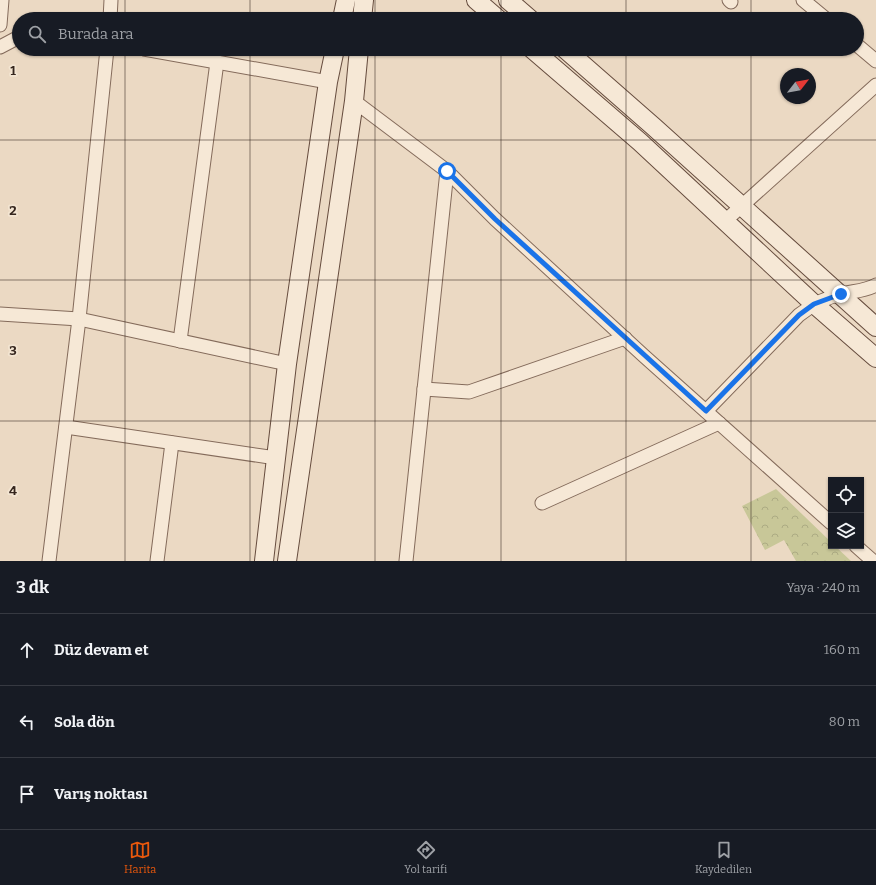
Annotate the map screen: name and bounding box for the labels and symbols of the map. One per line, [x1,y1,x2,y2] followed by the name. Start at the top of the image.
[10,63,16,78] text: 1
[780,68,816,104] north arrow
[438,162,456,180] route start
[9,203,17,218] text: 2
[832,285,850,303] route end
[9,343,17,358] text: 3
[9,483,17,498] text: 4

